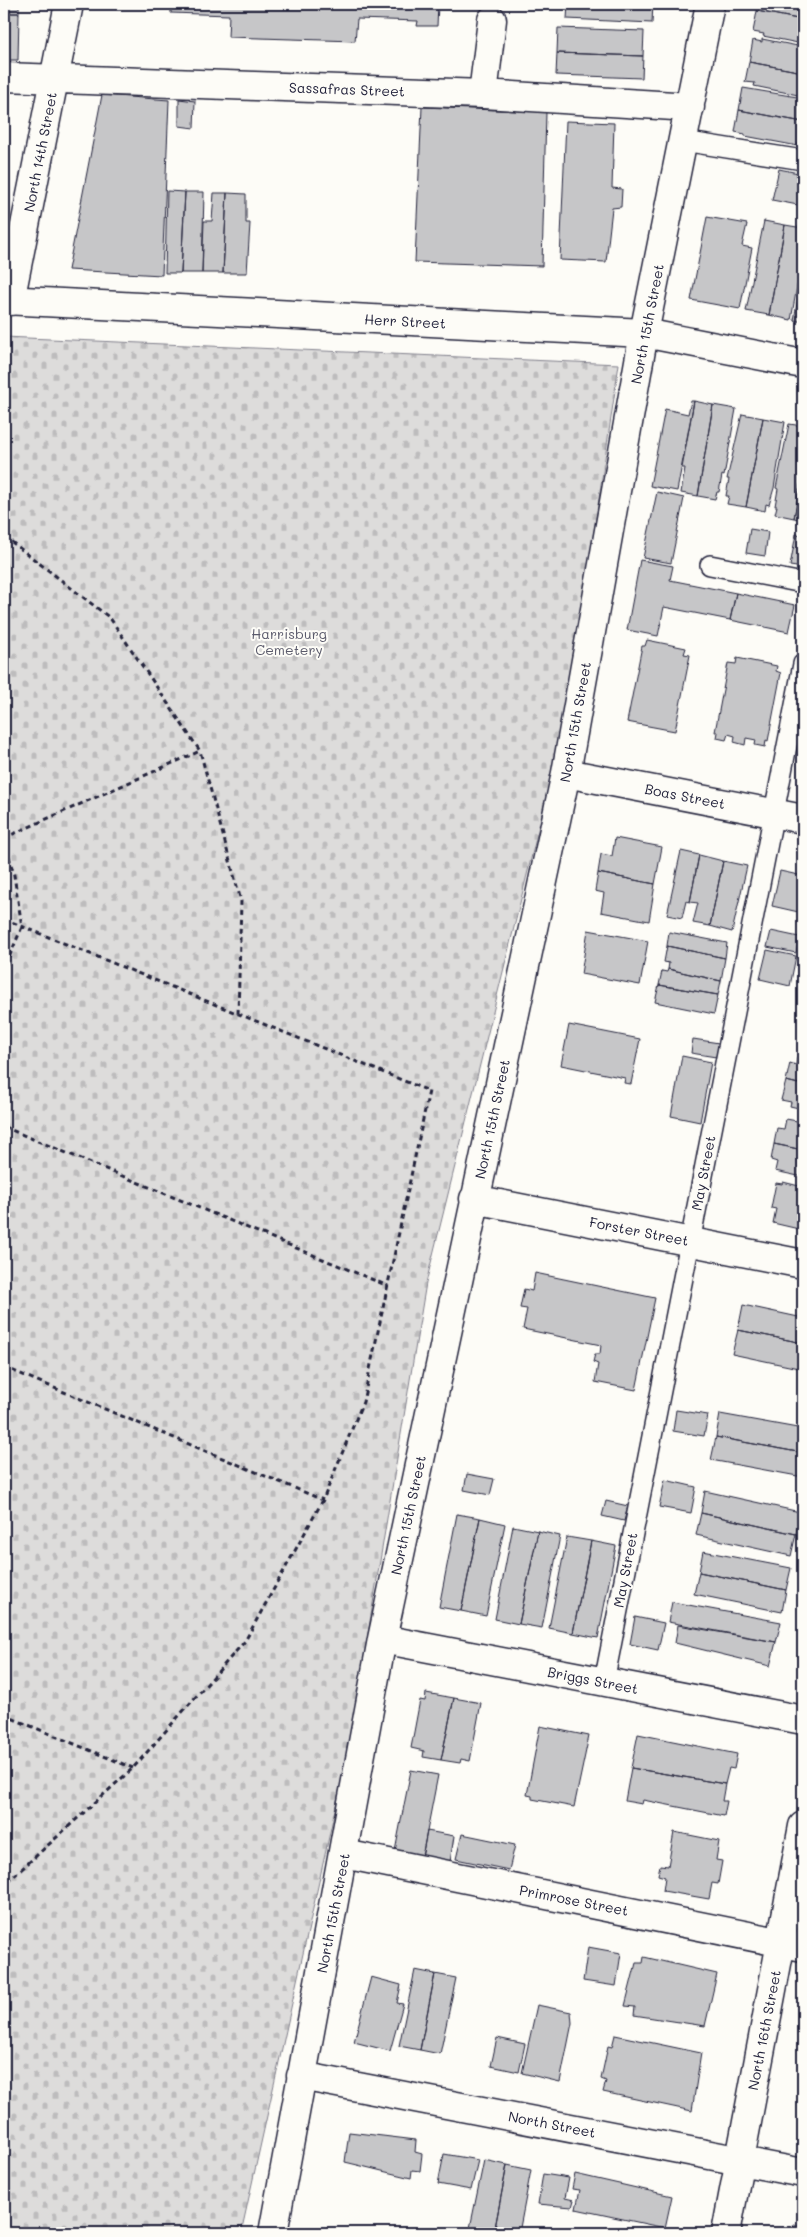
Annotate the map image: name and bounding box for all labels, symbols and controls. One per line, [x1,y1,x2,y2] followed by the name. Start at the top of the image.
[289,77,405,101] street label: Sassafras Street
[19,90,61,214] street label: North 14th Street
[626,262,668,386] street label: North 15th Street
[364,309,446,333] street label: Herr Street
[251,624,327,659] park label: Harrisburg Cemetery
[555,660,595,784] street label: North 15th Street
[643,779,727,813] street label: Boas Street
[470,1057,514,1181] street label: North 15th Street
[686,1134,720,1212] street label: May Street
[588,1212,690,1250] street label: Forster Street
[386,1453,430,1577] street label: North 15th Street
[608,1531,642,1609] street label: May Street
[546,1662,640,1698] street label: Briggs Street
[312,1851,354,1975] street label: North 15th Street
[518,1880,630,1920] street label: Primrose Street
[743,1968,785,2092] street label: North 16th Street
[507,2106,597,2142] street label: North Street

